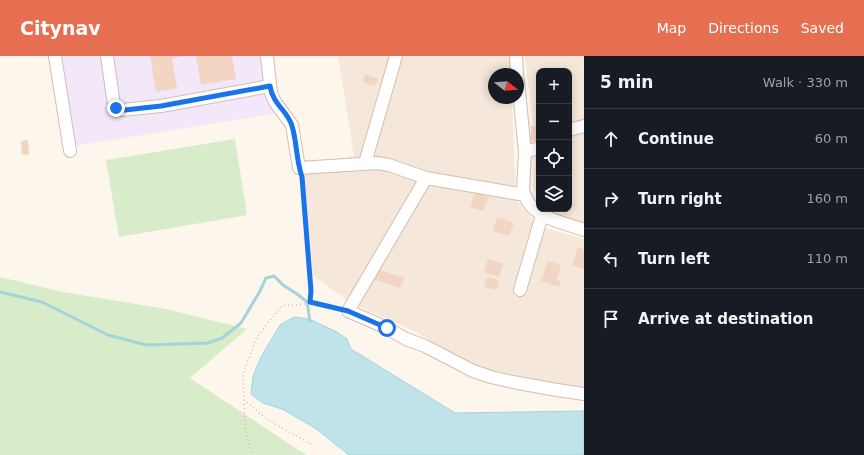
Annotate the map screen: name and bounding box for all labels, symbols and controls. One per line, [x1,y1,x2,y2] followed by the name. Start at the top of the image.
[20,17,101,39] text: Citynav
[657,20,686,36] text: Map
[708,20,779,36] text: Directions
[801,20,844,36] text: Saved
[488,68,524,104] north arrow
[536,68,572,212] map controls
[536,68,572,104] button: +
[600,72,653,92] text: 5 min
[763,75,848,90] text: Walk · 330 m
[107,99,125,117] route end
[536,104,572,140] button: −
[600,128,622,150] icon: ahead
[638,130,714,148] text: Continue
[815,131,848,146] text: 60 m
[536,140,572,176] button: locate
[536,176,572,212] button: layers
[600,188,622,210] icon: right
[638,190,722,208] text: Turn right
[806,191,848,206] text: 160 m
[600,248,622,270] icon: left
[638,250,710,268] text: Turn left
[806,251,848,266] text: 110 m
[600,308,622,330] icon: arrive
[638,310,813,328] text: Arrive at destination
[378,319,396,337] route start

